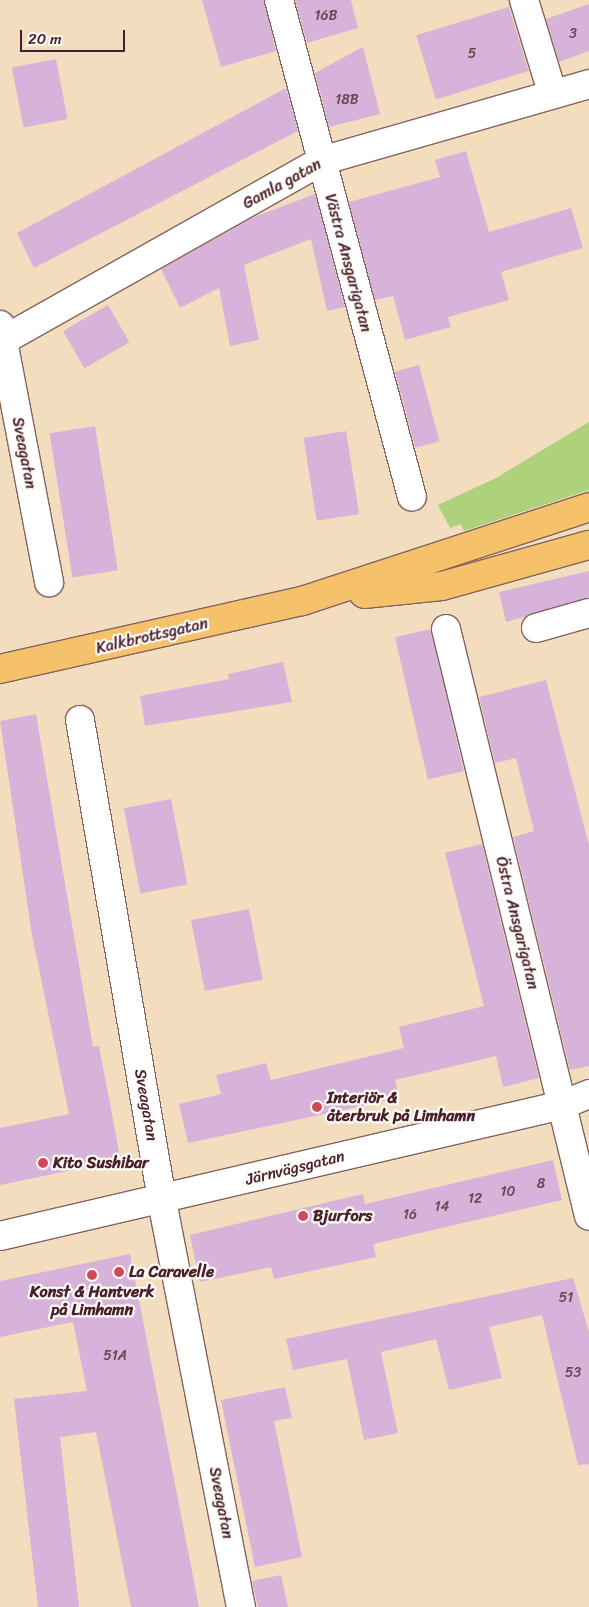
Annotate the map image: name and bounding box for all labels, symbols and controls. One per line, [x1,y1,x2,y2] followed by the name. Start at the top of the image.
[315,8,337,24] house number: 16B
[22,20,128,52] scale bar
[28,26,62,52] text: 20 m
[569,26,577,42] house number: 3
[468,46,476,62] house number: 5
[335,92,359,108] house number: 18B
[239,155,325,213] street label: Gamla gatan
[320,192,376,334] street label: Västra Ansgarigatan
[8,415,40,491] street label: Sveagatan
[94,614,210,658] street label: Kalkbrottsgatan
[491,855,543,991] street label: Östra Ansgarigatan
[130,1067,162,1143] street label: Sveagatan
[327,1088,475,1126] place label: Interiör & återbruk på Limhamn
[311,1101,323,1113] marker: Interiör & återbruk på Limhamn
[243,1146,347,1190] street label: Järnvägsgatan
[53,1153,148,1173] place label: Kito Sushibar
[37,1157,49,1169] marker: Kito Sushibar
[537,1176,545,1192] house number: 8
[501,1184,515,1200] house number: 10
[468,1191,482,1207] house number: 12
[435,1199,449,1215] house number: 14
[313,1206,372,1226] place label: Bjurfors
[403,1207,417,1223] house number: 16
[297,1210,309,1222] marker: Bjurfors
[129,1262,214,1282] place label: La Caravelle
[113,1266,125,1278] marker: La Caravelle
[86,1269,98,1281] marker: Konst & Hantverk på Limhamn
[30,1282,154,1320] place label: Konst & Hantverk på Limhamn
[559,1290,573,1306] house number: 51
[103,1348,127,1364] house number: 51A
[565,1365,581,1381] house number: 53
[205,1465,237,1541] street label: Sveagatan

